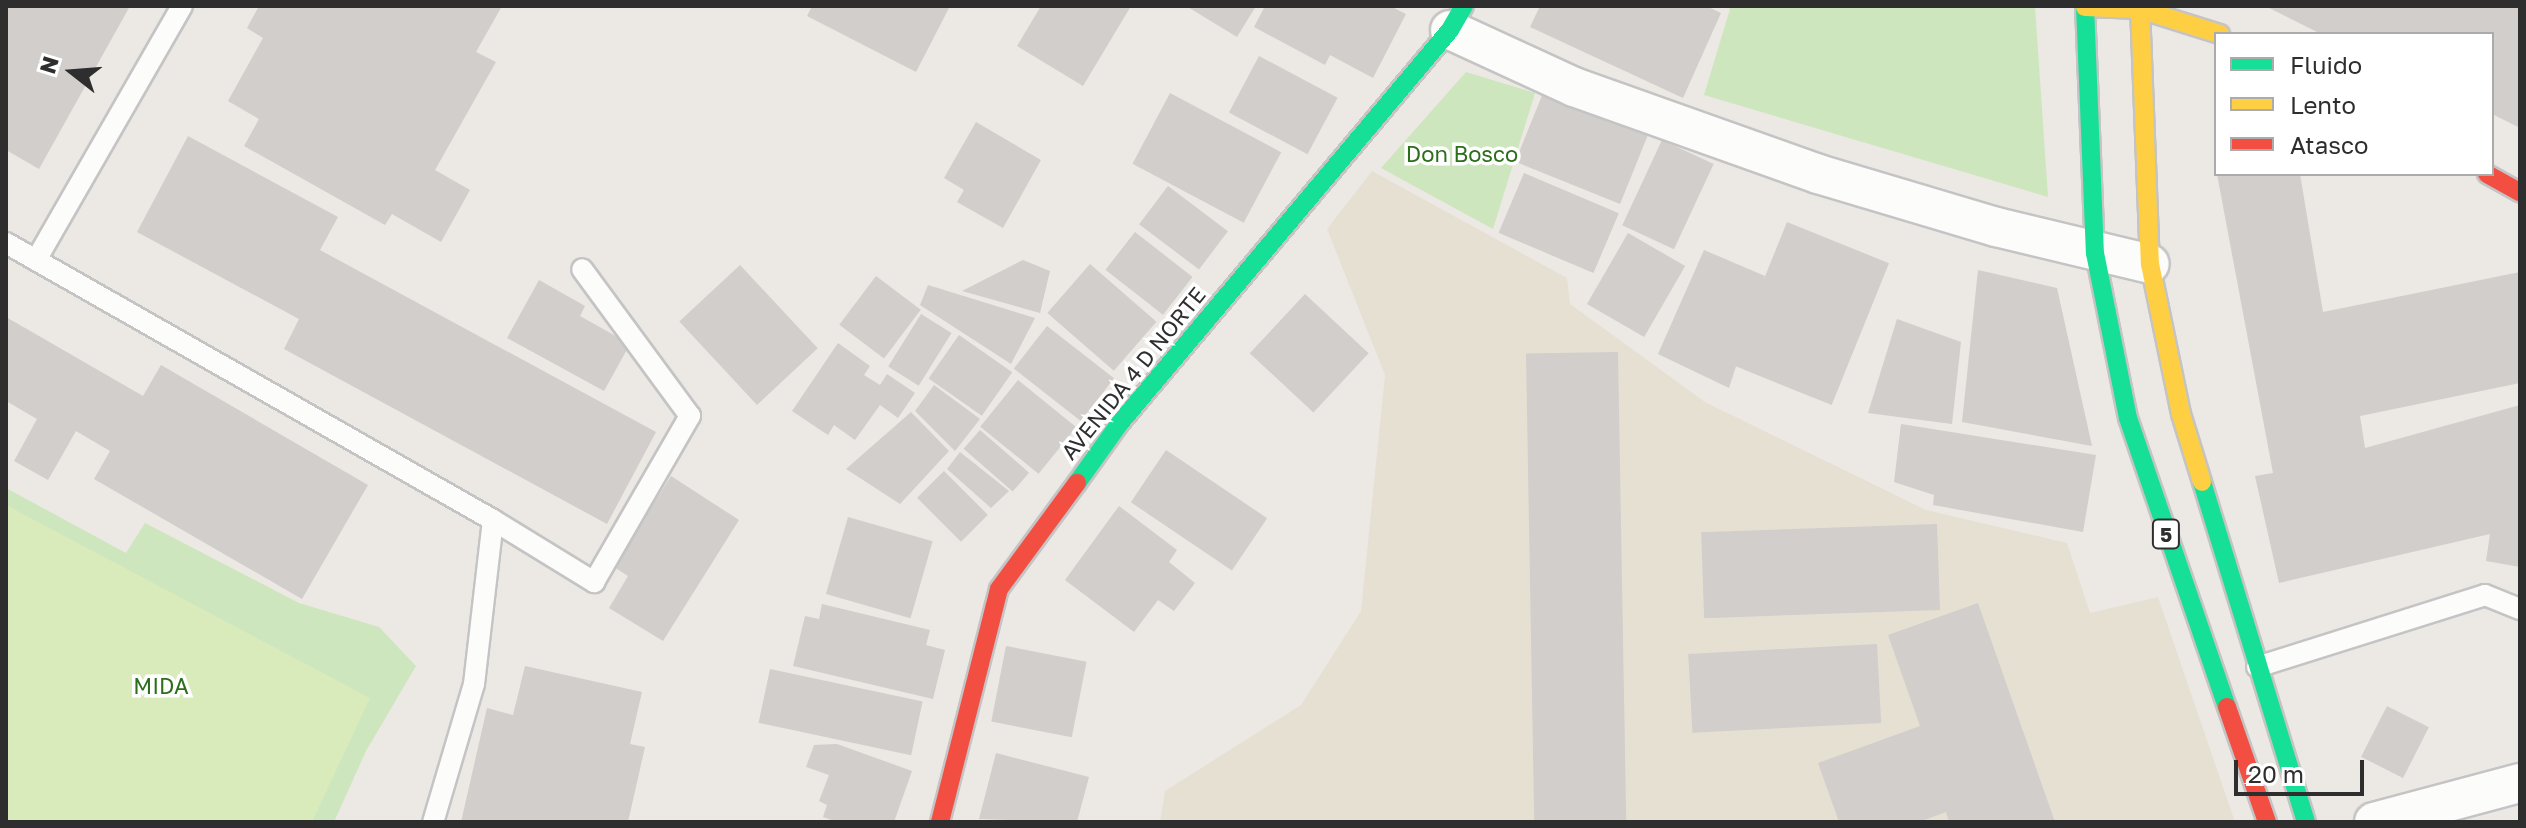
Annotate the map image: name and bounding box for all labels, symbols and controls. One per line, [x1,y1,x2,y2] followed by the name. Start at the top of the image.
[32,32,112,112] north arrow
[2214,32,2494,176] legend
[2290,50,2362,79] text: Fluido
[33,53,64,77] text: N
[2290,90,2356,119] text: Lento
[2290,130,2368,159] text: Atasco
[1406,141,1518,167] park label: Don Bosco
[1055,281,1211,465] street label: AVENIDA 4 D NORTE
[2150,518,2182,550] road number: 5
[133,673,189,699] park label: MIDA
[2238,744,2368,794] scale bar
[2248,759,2304,788] text: 20 m

